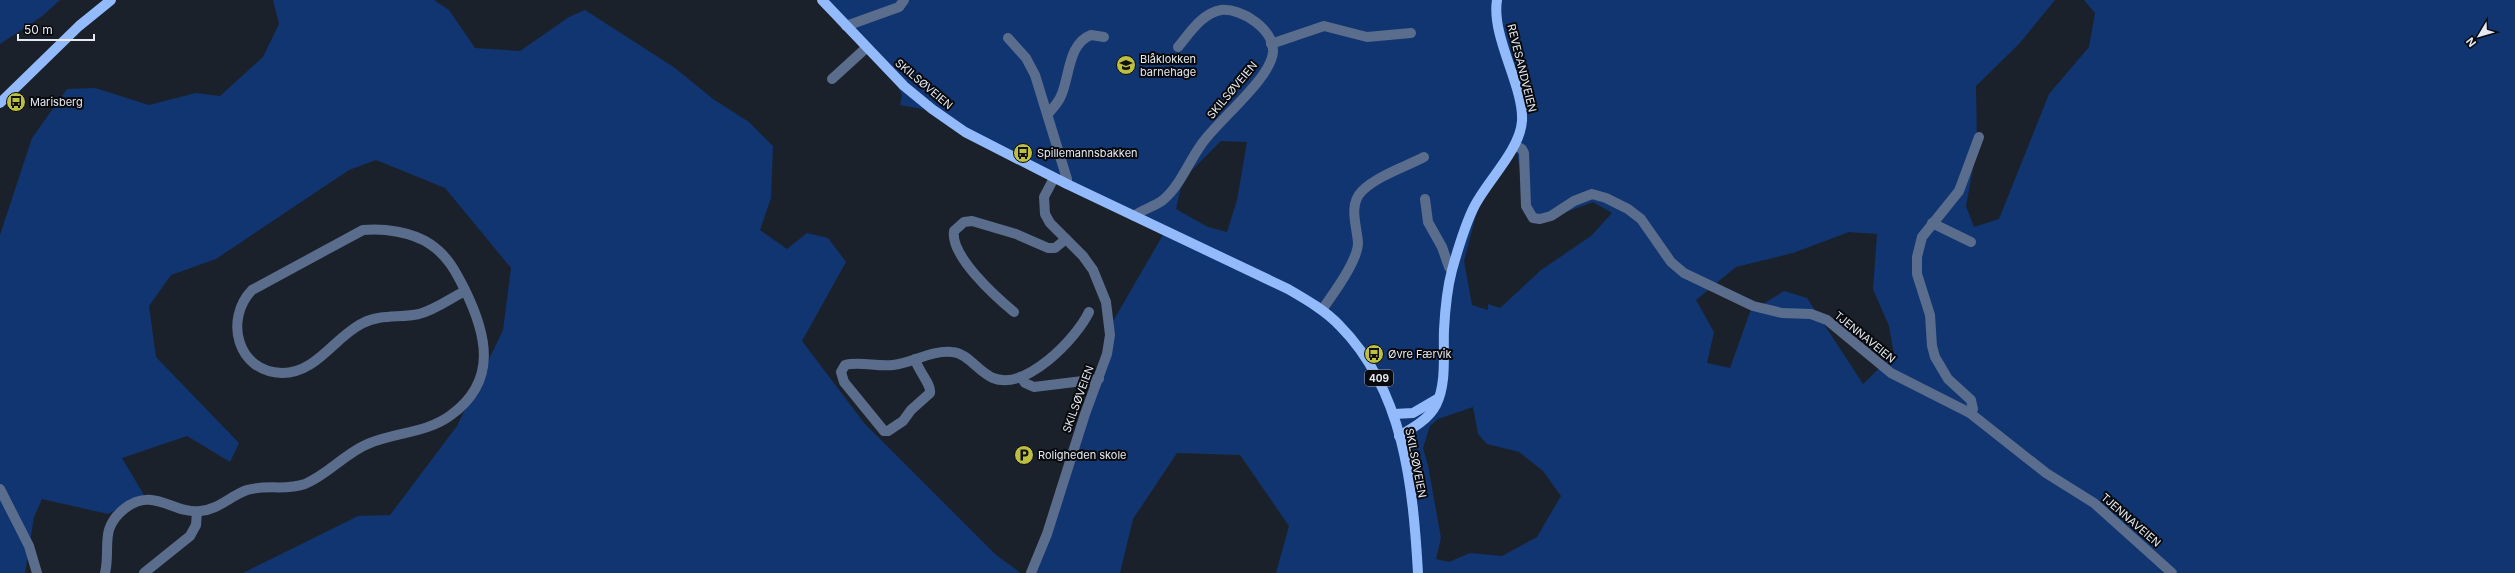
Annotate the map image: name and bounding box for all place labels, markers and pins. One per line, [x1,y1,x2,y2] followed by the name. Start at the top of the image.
[1140,52,1196,79] place label: Blåklokken barnehage
[1115,54,1137,76] school or university icon: Blåklokken barnehage
[5,91,27,113] bus stop icon: Marisberg
[30,95,83,109] place label: Marisberg
[1012,142,1034,164] bus stop icon: Spillemannsbakken
[1037,146,1138,160] place label: Spillemannsbakken
[1363,343,1385,365] bus stop icon: Øvre Færvik
[1388,347,1452,361] place label: Øvre Færvik
[1013,444,1035,466] parking icon: Roligheden skole
[1038,448,1127,462] place label: Roligheden skole

